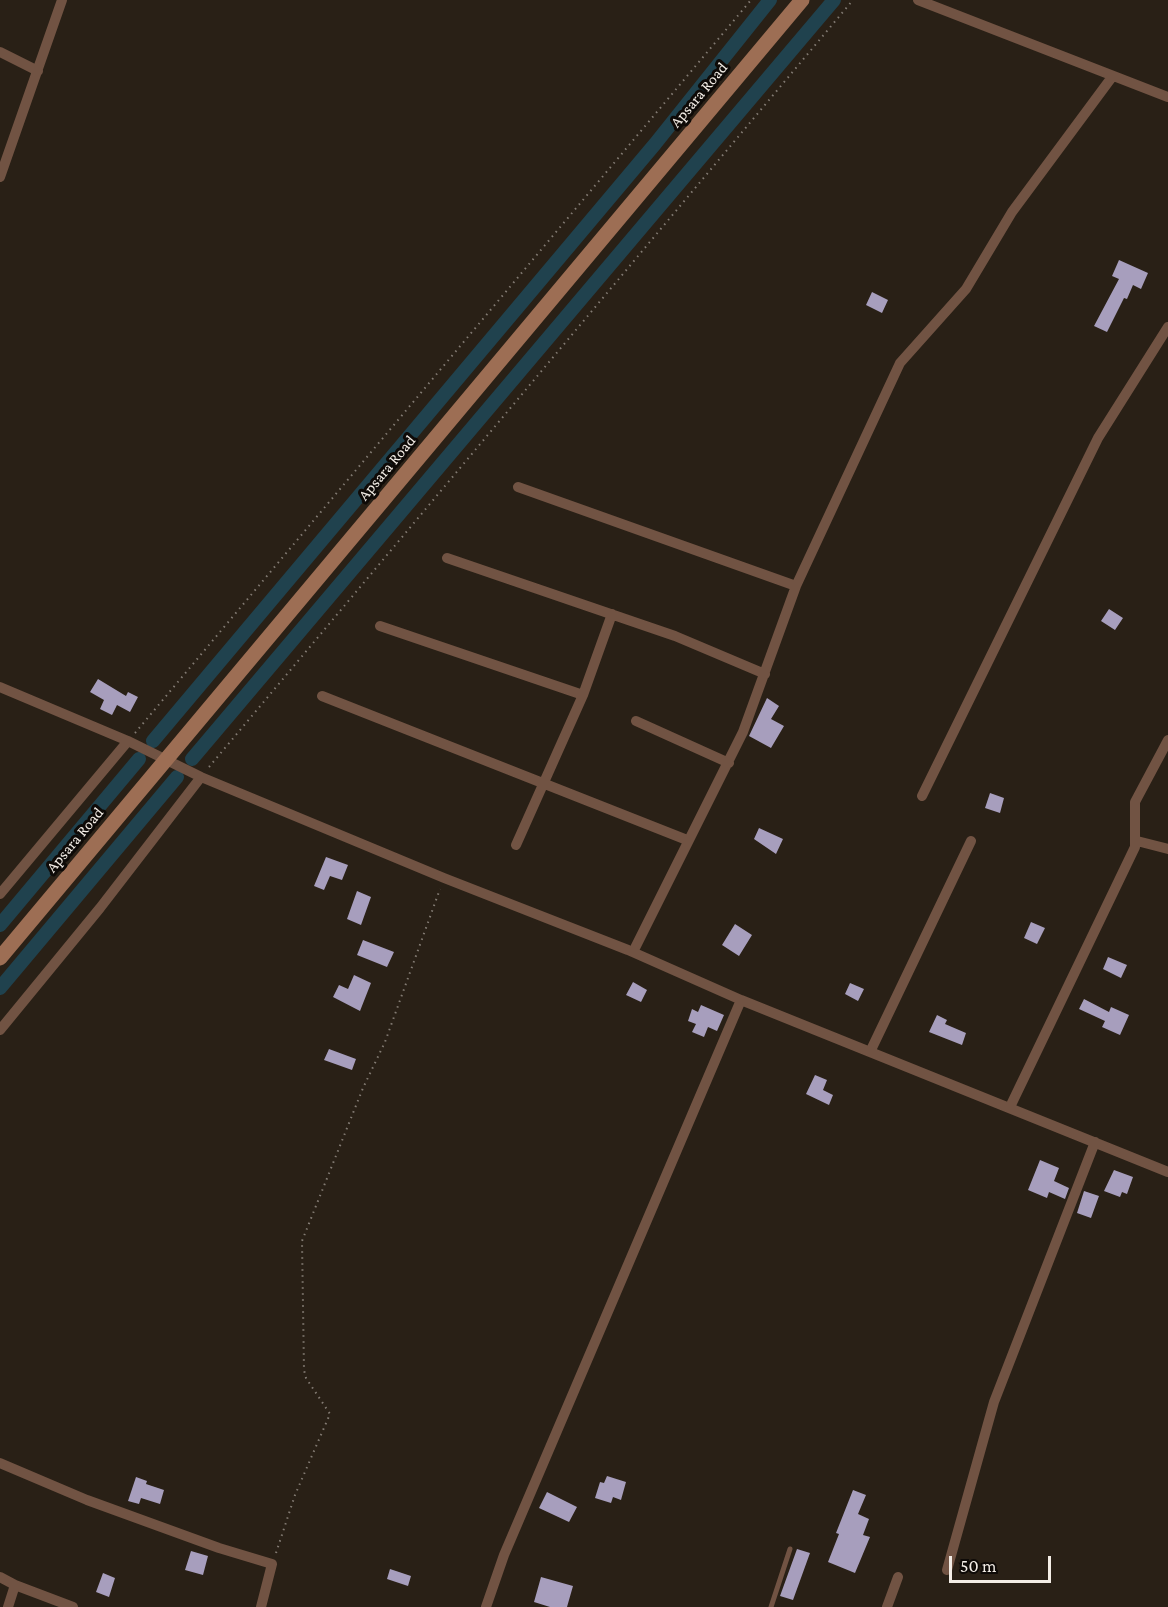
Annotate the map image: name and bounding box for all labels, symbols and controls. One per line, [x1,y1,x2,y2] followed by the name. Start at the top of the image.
[666,58,732,132] street label: Apsara Road
[354,431,420,505] street label: Apsara Road
[42,803,108,877] street label: Apsara Road
[952,1544,1054,1582] scale bar
[960,1556,997,1576] text: 50 m

